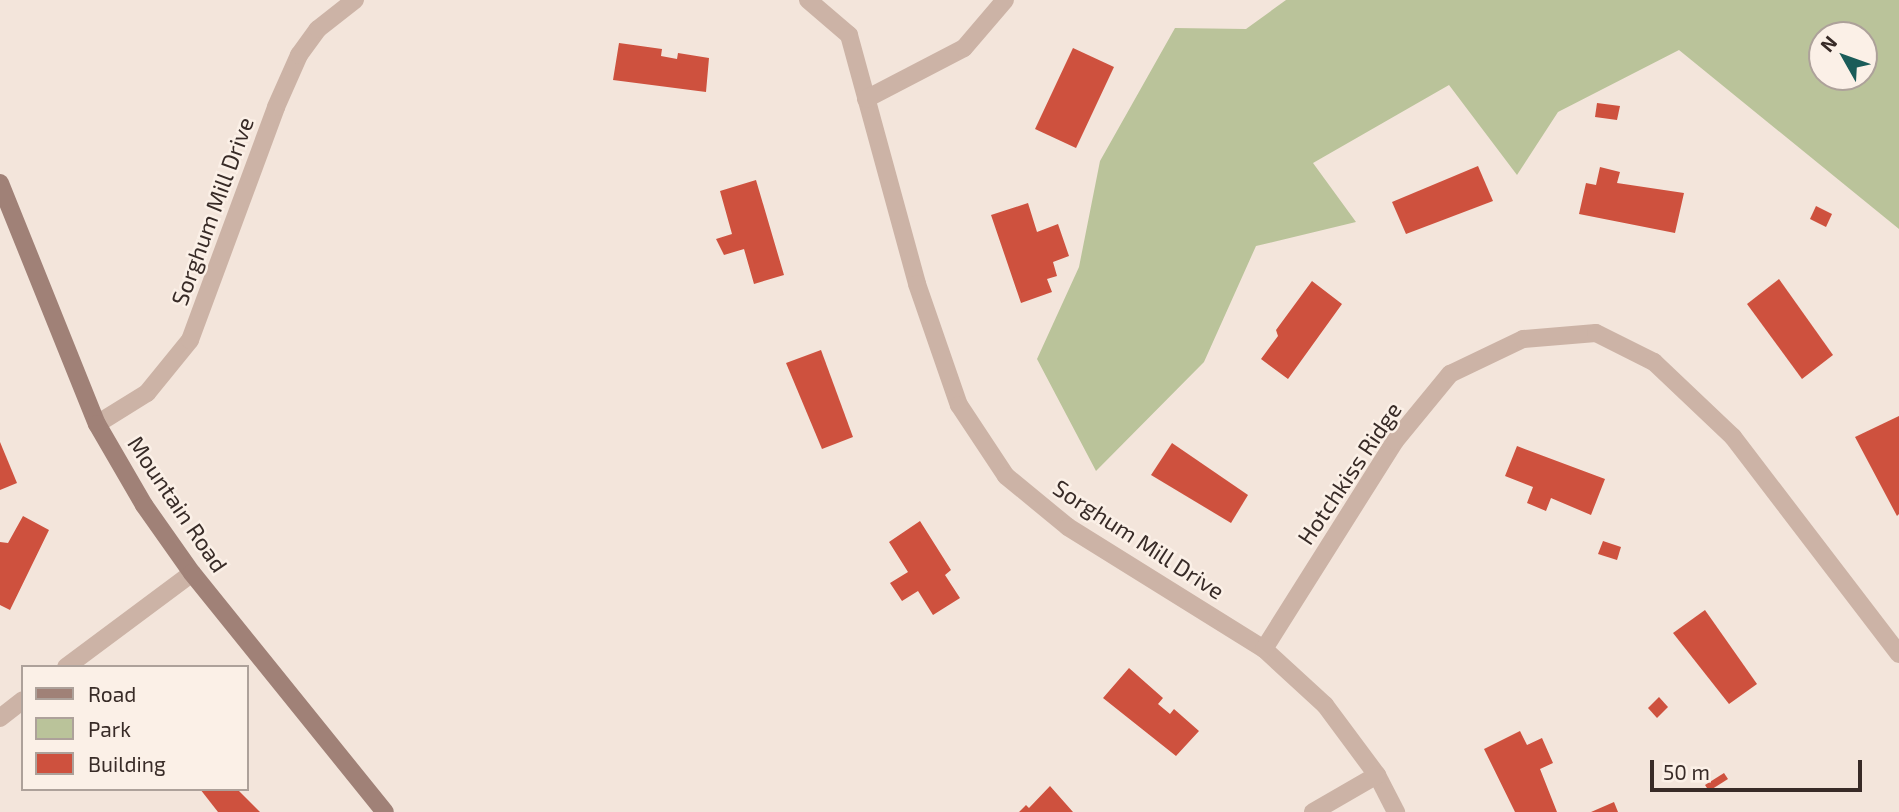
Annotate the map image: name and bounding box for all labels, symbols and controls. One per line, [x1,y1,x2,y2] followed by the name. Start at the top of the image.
[1808,21,1878,91] north arrow
[1815,31,1841,56] text: N
[165,113,259,309] street label: Sorghum Mill Drive
[1291,397,1407,549] street label: Hotchkiss Ridge
[122,431,234,577] street label: Mountain Road
[1048,473,1230,605] street label: Sorghum Mill Drive
[21,665,248,791] legend
[88,681,136,706] text: Road
[88,716,131,741] text: Park
[1654,746,1866,790] scale bar
[88,751,166,776] text: Building
[1663,759,1710,784] text: 50 m

